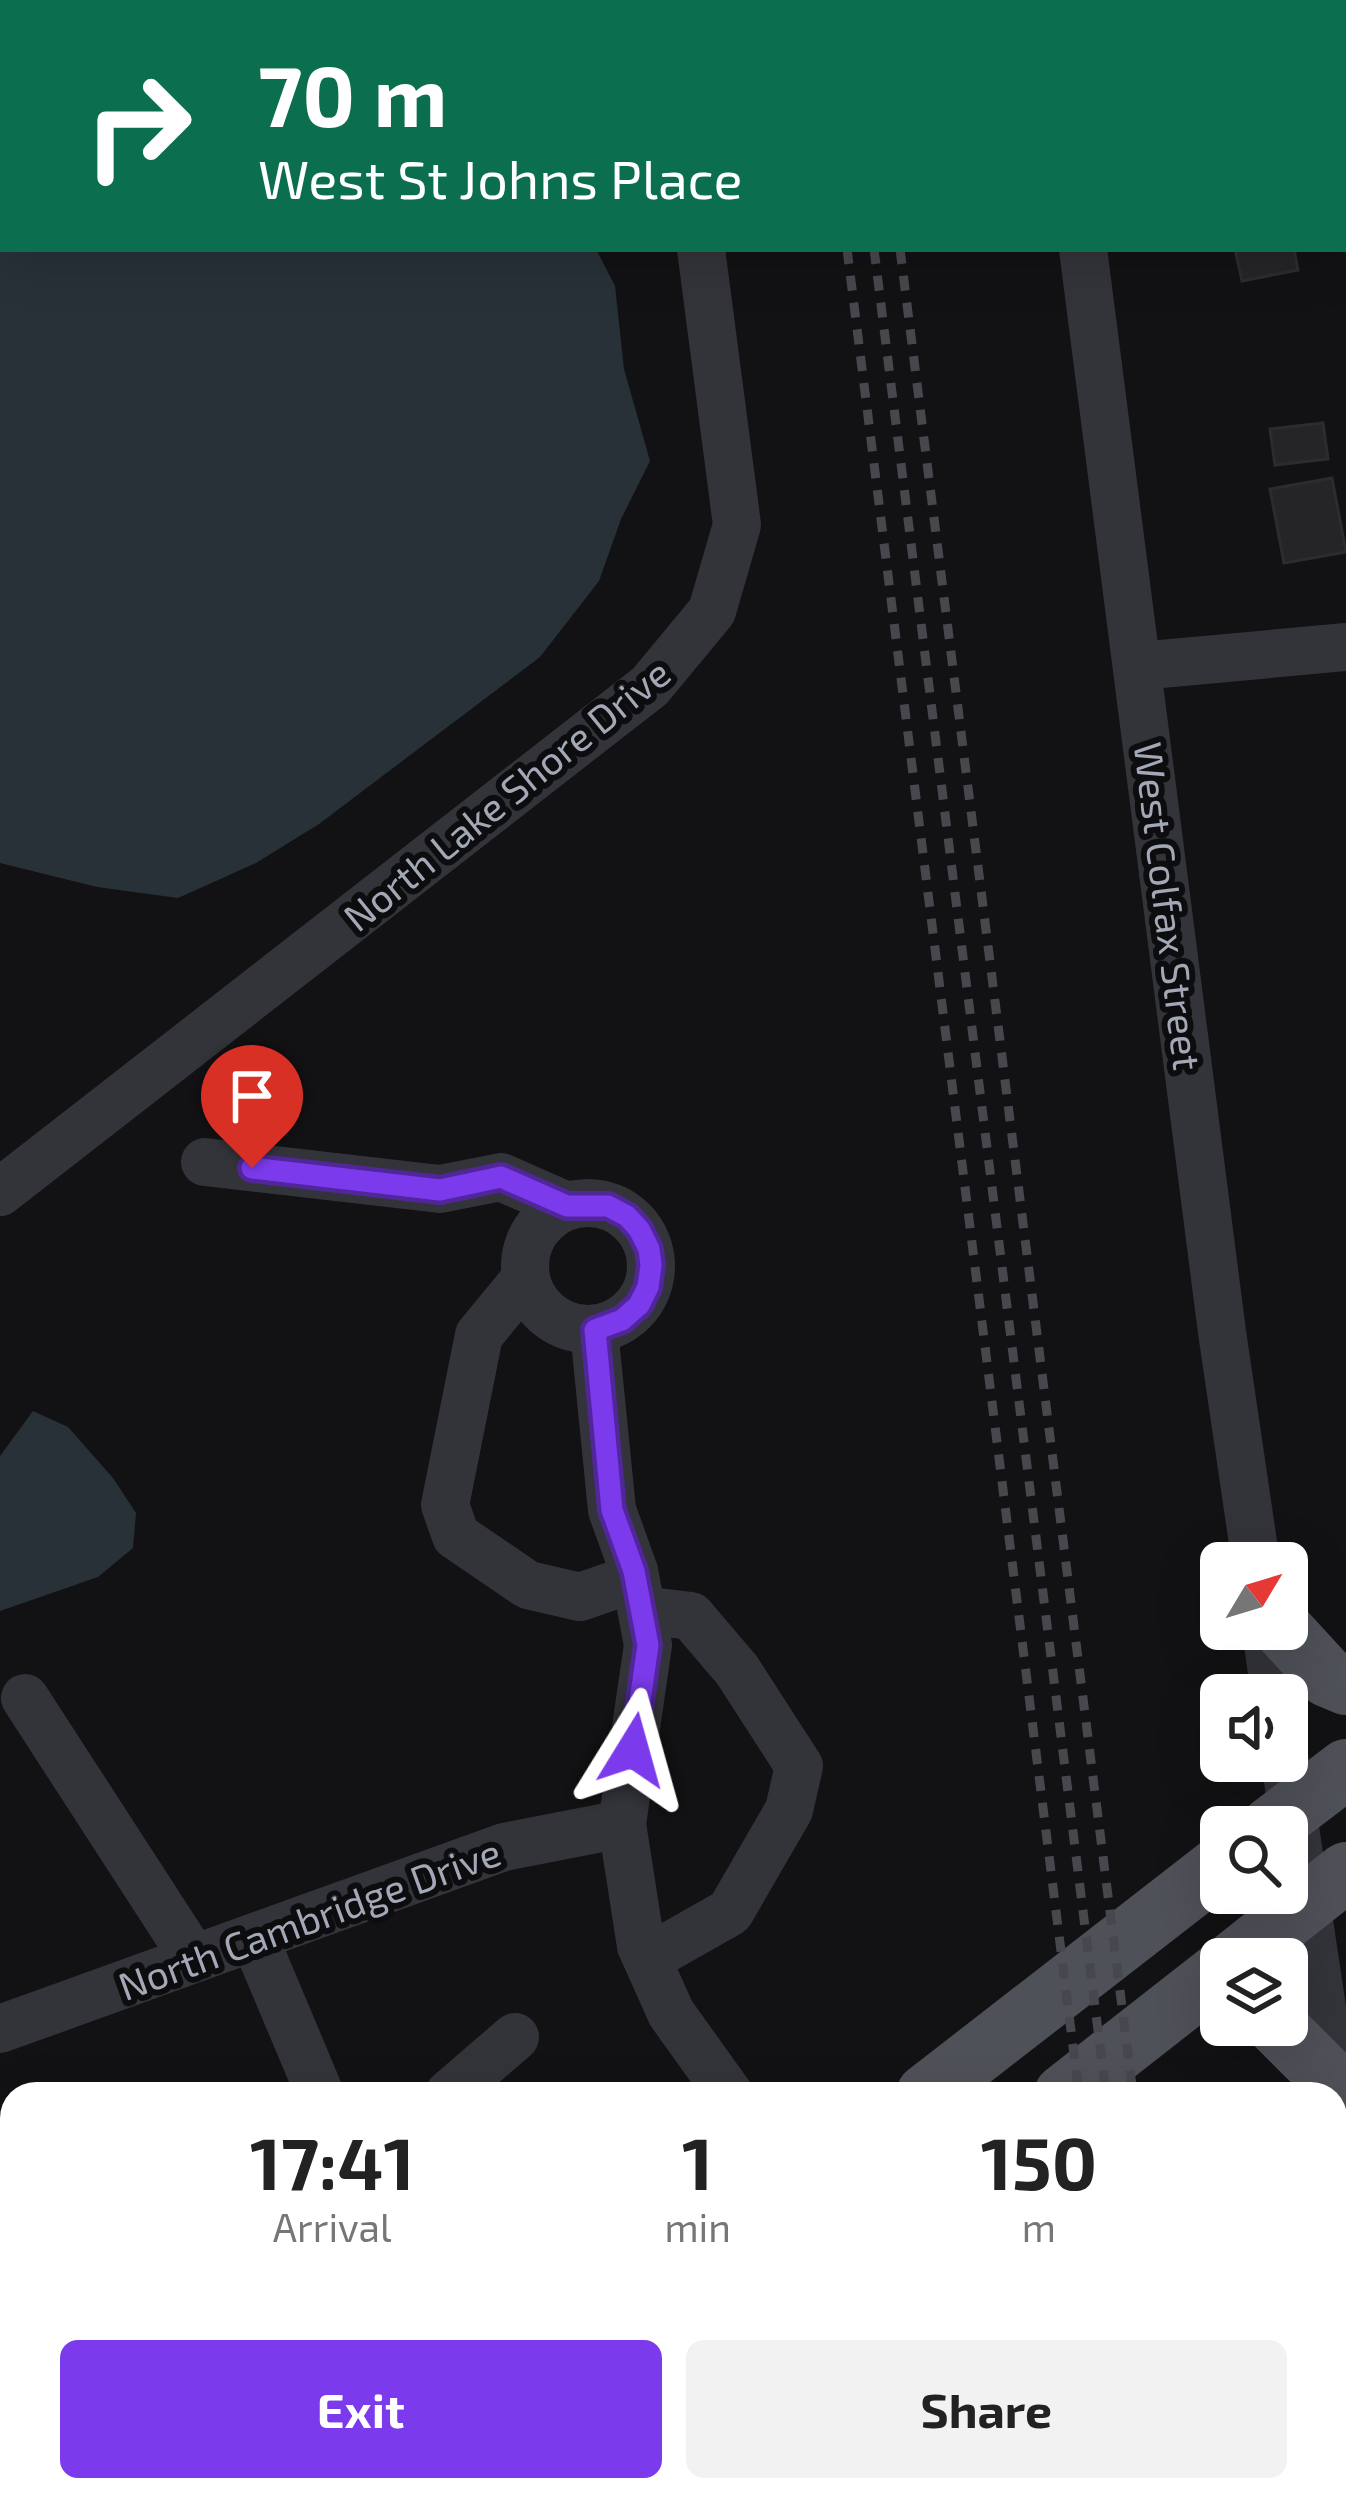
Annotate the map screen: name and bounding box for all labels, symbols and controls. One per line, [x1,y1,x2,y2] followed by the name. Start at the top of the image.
[258,43,448,144] text: 70 m
[60,48,216,204] icon: right
[258,145,743,210] text: West St Johns Place
[333,648,679,940] street label: North Lake Shore Drive
[1126,739,1212,1073] street label: West Colfax Street
[201,1045,303,1168] pin
[219,1063,285,1129] icon: arrive
[1200,1542,1308,1650] north arrow
[1200,1542,1308,2046] map controls
[1200,1674,1308,1782] button: sound
[570,1687,696,1813] position arrow
[1200,1806,1308,1914] button: search
[112,1827,506,2009] street label: North Cambridge Drive
[1200,1938,1308,2046] button: layers
[250,2118,415,2204] text: 17:41
[682,2118,713,2204] text: 1
[981,2118,1097,2204] text: 150
[273,2203,392,2250] text: Arrival
[664,2203,731,2250] text: min
[1022,2203,1056,2250] text: m
[60,2340,662,2478] button: Exit
[686,2340,1287,2478] button: Share

